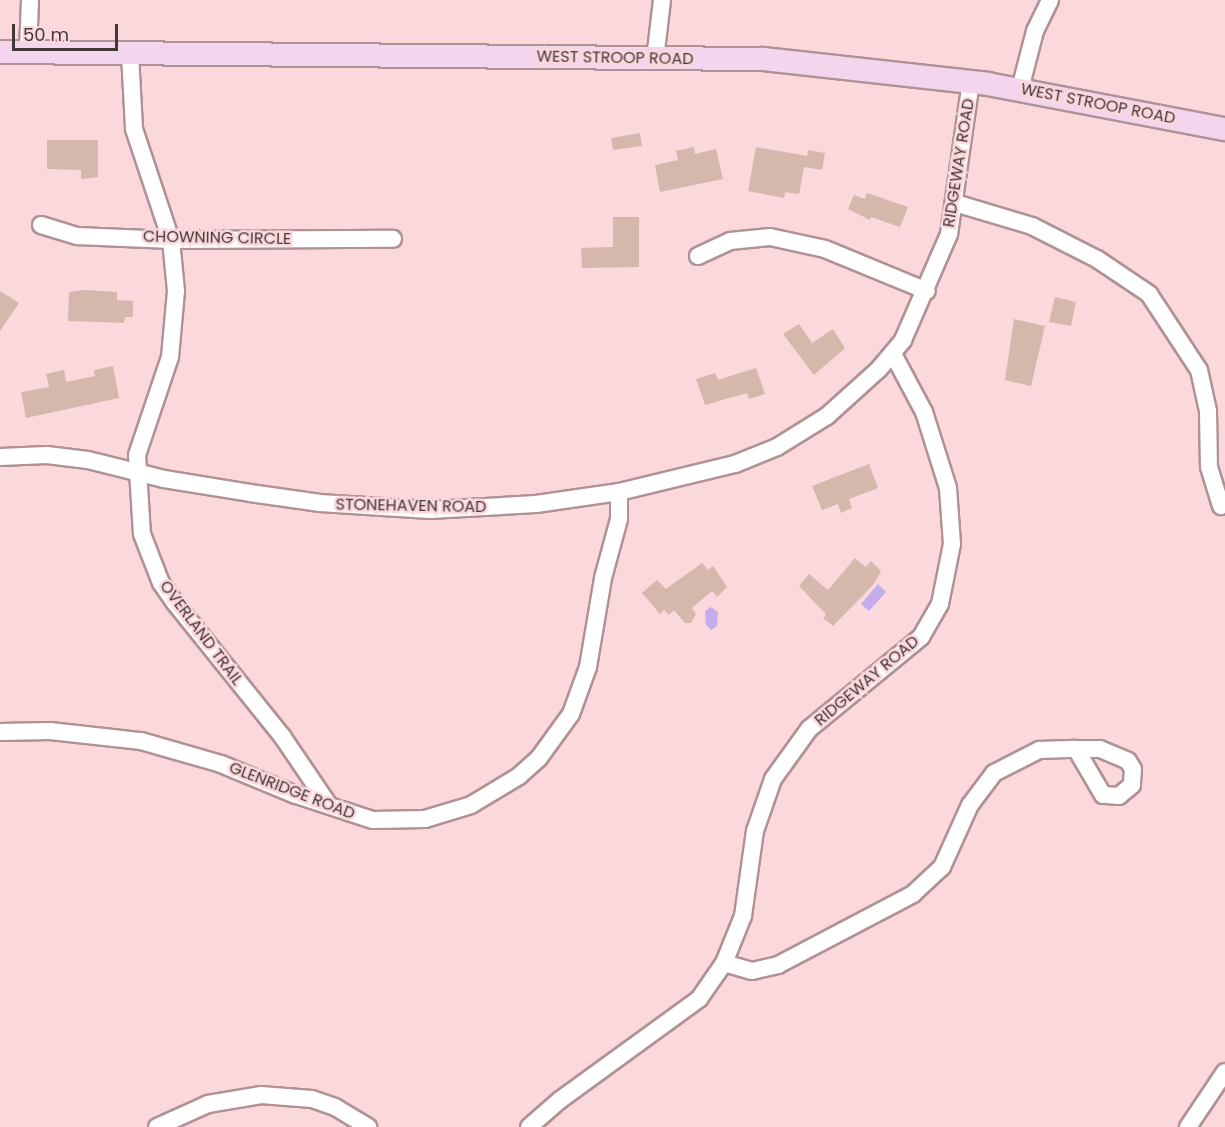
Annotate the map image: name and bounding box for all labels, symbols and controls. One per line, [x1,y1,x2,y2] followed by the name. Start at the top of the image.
[15,12,122,50] scale bar
[23,22,69,47] text: 50 m
[536,47,694,69] street label: WEST STROOP ROAD
[1019,80,1177,128] street label: WEST STROOP ROAD
[939,97,979,229] street label: RIDGEWAY ROAD
[143,227,291,249] street label: CHOWNING CIRCLE
[335,495,487,517] street label: STONEHAVEN ROAD
[155,577,247,689] street label: OVERLAND TRAIL
[811,632,923,730] street label: RIDGEWAY ROAD
[226,758,358,824] street label: GLENRIDGE ROAD

